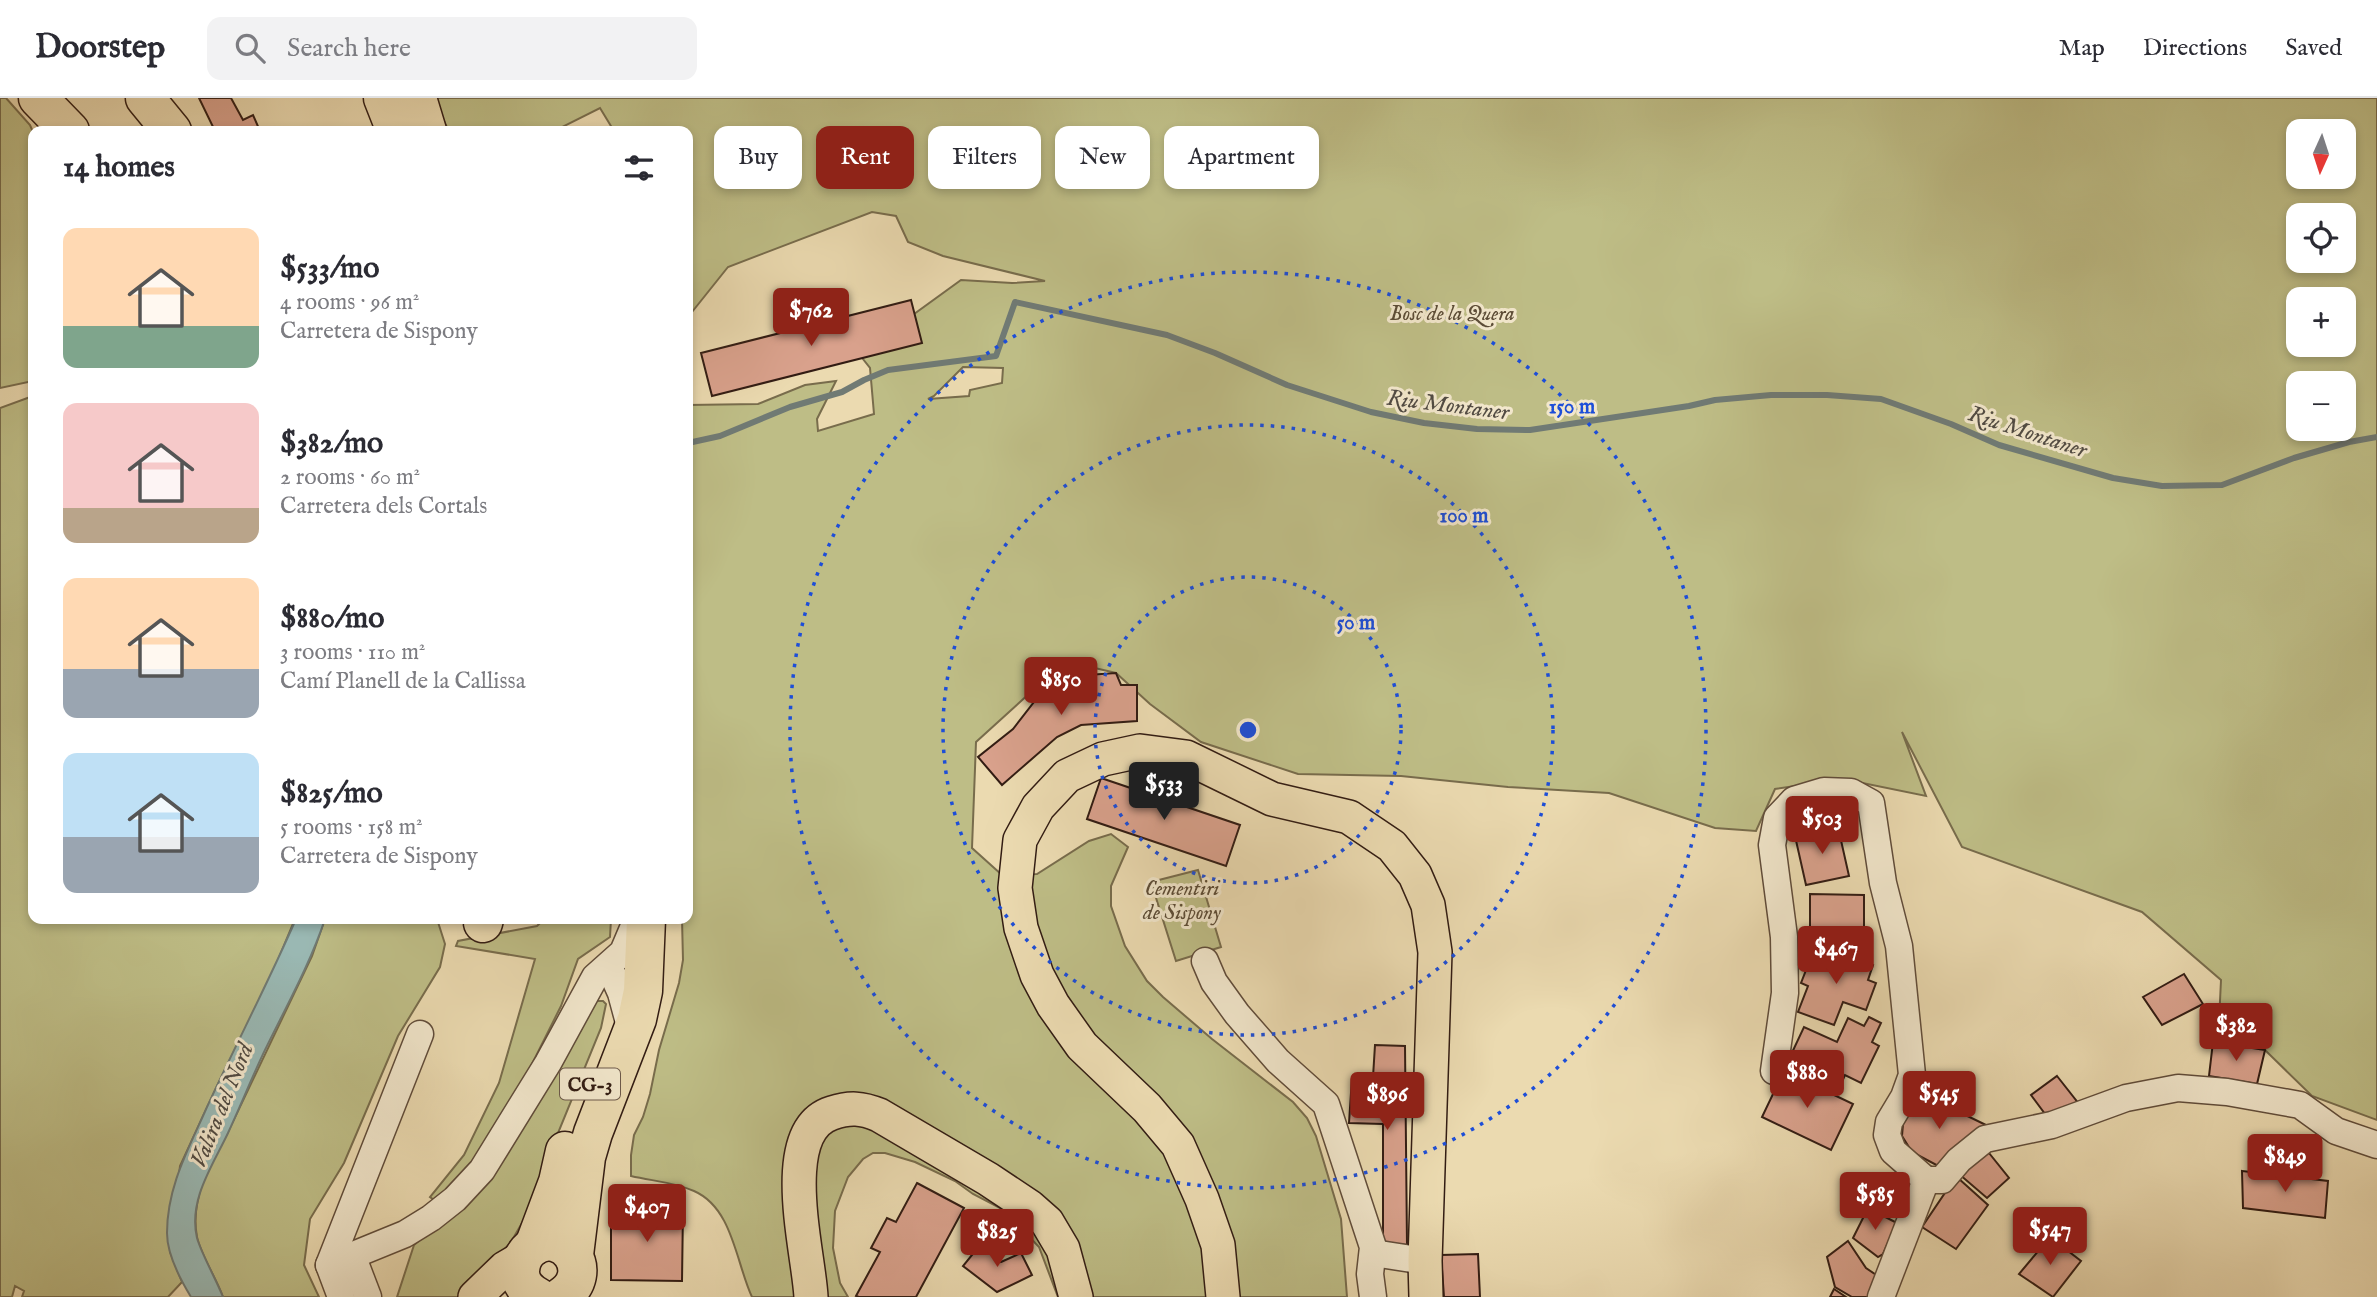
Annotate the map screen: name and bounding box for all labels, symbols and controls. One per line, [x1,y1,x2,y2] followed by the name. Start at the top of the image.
[207,17,697,80] search box
[35,27,165,69] text: Doorstep
[231,29,269,67] icon: search
[287,32,411,65] text: Search here
[2059,33,2105,64] text: Map
[2143,33,2247,64] text: Directions
[2285,33,2342,64] text: Saved
[2286,119,2356,189] north arrow
[2286,119,2356,441] map controls
[714,126,802,189] chip: Buy
[816,126,914,189] chip: Rent
[928,126,1041,189] chip: Filters
[1055,126,1150,189] chip: New
[1164,126,1319,189] chip: Apartment
[63,149,175,187] text: 14 homes
[620,149,658,187] icon: filters
[2286,203,2356,273] button: locate
[280,250,379,288] text: $533/mo
[119,256,203,340] icon: home
[2286,287,2356,357] button: +
[280,288,419,317] text: 4 rooms · 96 m²
[770,288,852,348] pin: $762
[789,296,833,325] text: $762
[1389,301,1515,328] park label: Bosc de la Quera
[280,317,478,346] text: Carretera de Sispony
[2286,371,2356,441] button: −
[1385,384,1512,428] water label: Riu Montaner
[1549,394,1596,421] text: 150 m
[1965,400,2092,466] water label: Riu Montaner
[280,425,383,463] text: $382/mo
[119,431,203,515] icon: home
[280,463,420,492] text: 2 rooms · 60 m²
[280,492,487,521] text: Carretera dels Cortals
[1439,503,1489,530] text: 100 m
[280,600,384,638] text: $880/mo
[119,606,203,690] icon: home
[1337,610,1376,637] text: 50 m
[280,638,425,667] text: 3 rooms · 110 m²
[1020,658,1102,717] pin: $850
[1040,665,1082,694] text: $850
[280,667,526,696] text: Camí Planell de la Callissa
[1236,718,1260,742] centre of rings
[1123,762,1205,822] pin: $533
[1145,770,1183,799] text: $533
[280,775,383,813] text: $825/mo
[119,781,203,865] icon: home
[1781,796,1863,856] pin: $503
[1802,804,1842,833] text: $503
[280,813,423,842] text: 5 rooms · 158 m²
[280,842,478,871] text: Carretera de Sispony
[1142,876,1221,927] park label: Cementiri de Sispony
[1795,926,1877,986] pin: $467
[1814,934,1858,963] text: $467
[2195,1004,2277,1063] pin: $382
[2215,1011,2257,1040] text: $382
[184,1037,261,1172] water label: Valira del Nord
[1766,1051,1848,1110] pin: $880
[1786,1058,1828,1087] text: $880
[560,1068,620,1100] road number: CG-3
[1346,1072,1428,1132] pin: $896
[1898,1072,1980,1131] pin: $545
[1919,1079,1959,1108] text: $545
[1366,1080,1408,1109] text: $896
[2244,1134,2326,1194] pin: $849
[2263,1142,2307,1171] text: $849
[1834,1172,1916,1232] pin: $585
[1856,1180,1894,1209] text: $585
[606,1184,688,1244] pin: $407
[624,1192,670,1221] text: $407
[2009,1208,2091,1267] pin: $547
[956,1210,1038,1269] pin: $825
[2029,1215,2071,1244] text: $547
[977,1217,1017,1246] text: $825

